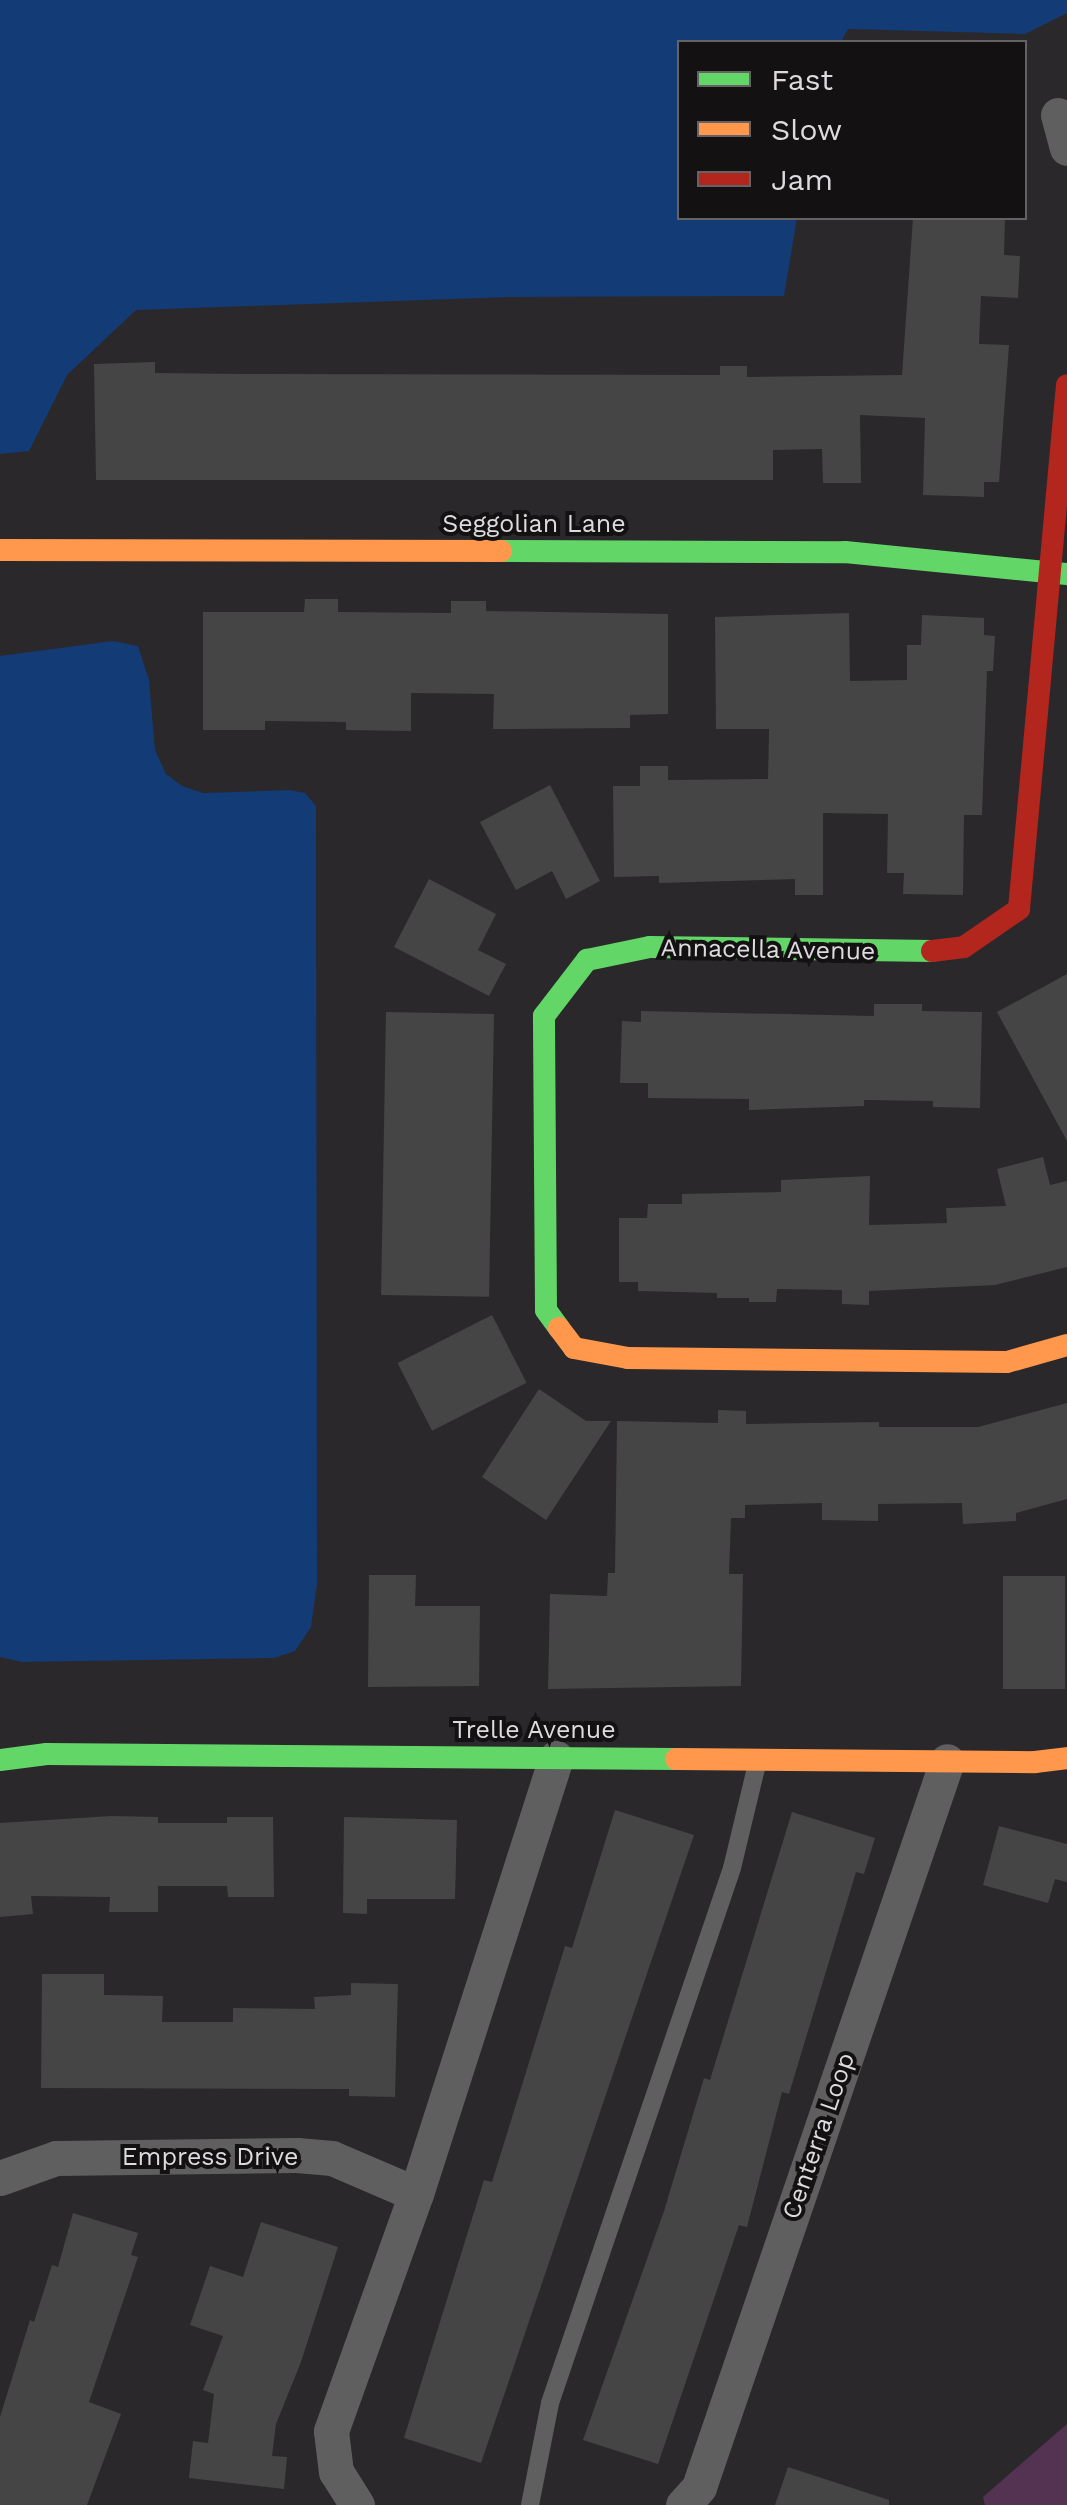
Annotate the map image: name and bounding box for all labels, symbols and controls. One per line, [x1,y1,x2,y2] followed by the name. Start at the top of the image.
[677,40,1027,220] legend
[771,62,833,97] text: Fast
[771,112,842,147] text: Slow
[771,162,833,197] text: Jam
[442,509,626,539] street label: Seggolian Lane
[660,933,876,967] street label: Annacella Avenue
[452,1715,616,1745] street label: Trelle Avenue
[776,2049,862,2223] street label: Centerra Loop
[122,2142,298,2172] street label: Empress Drive

